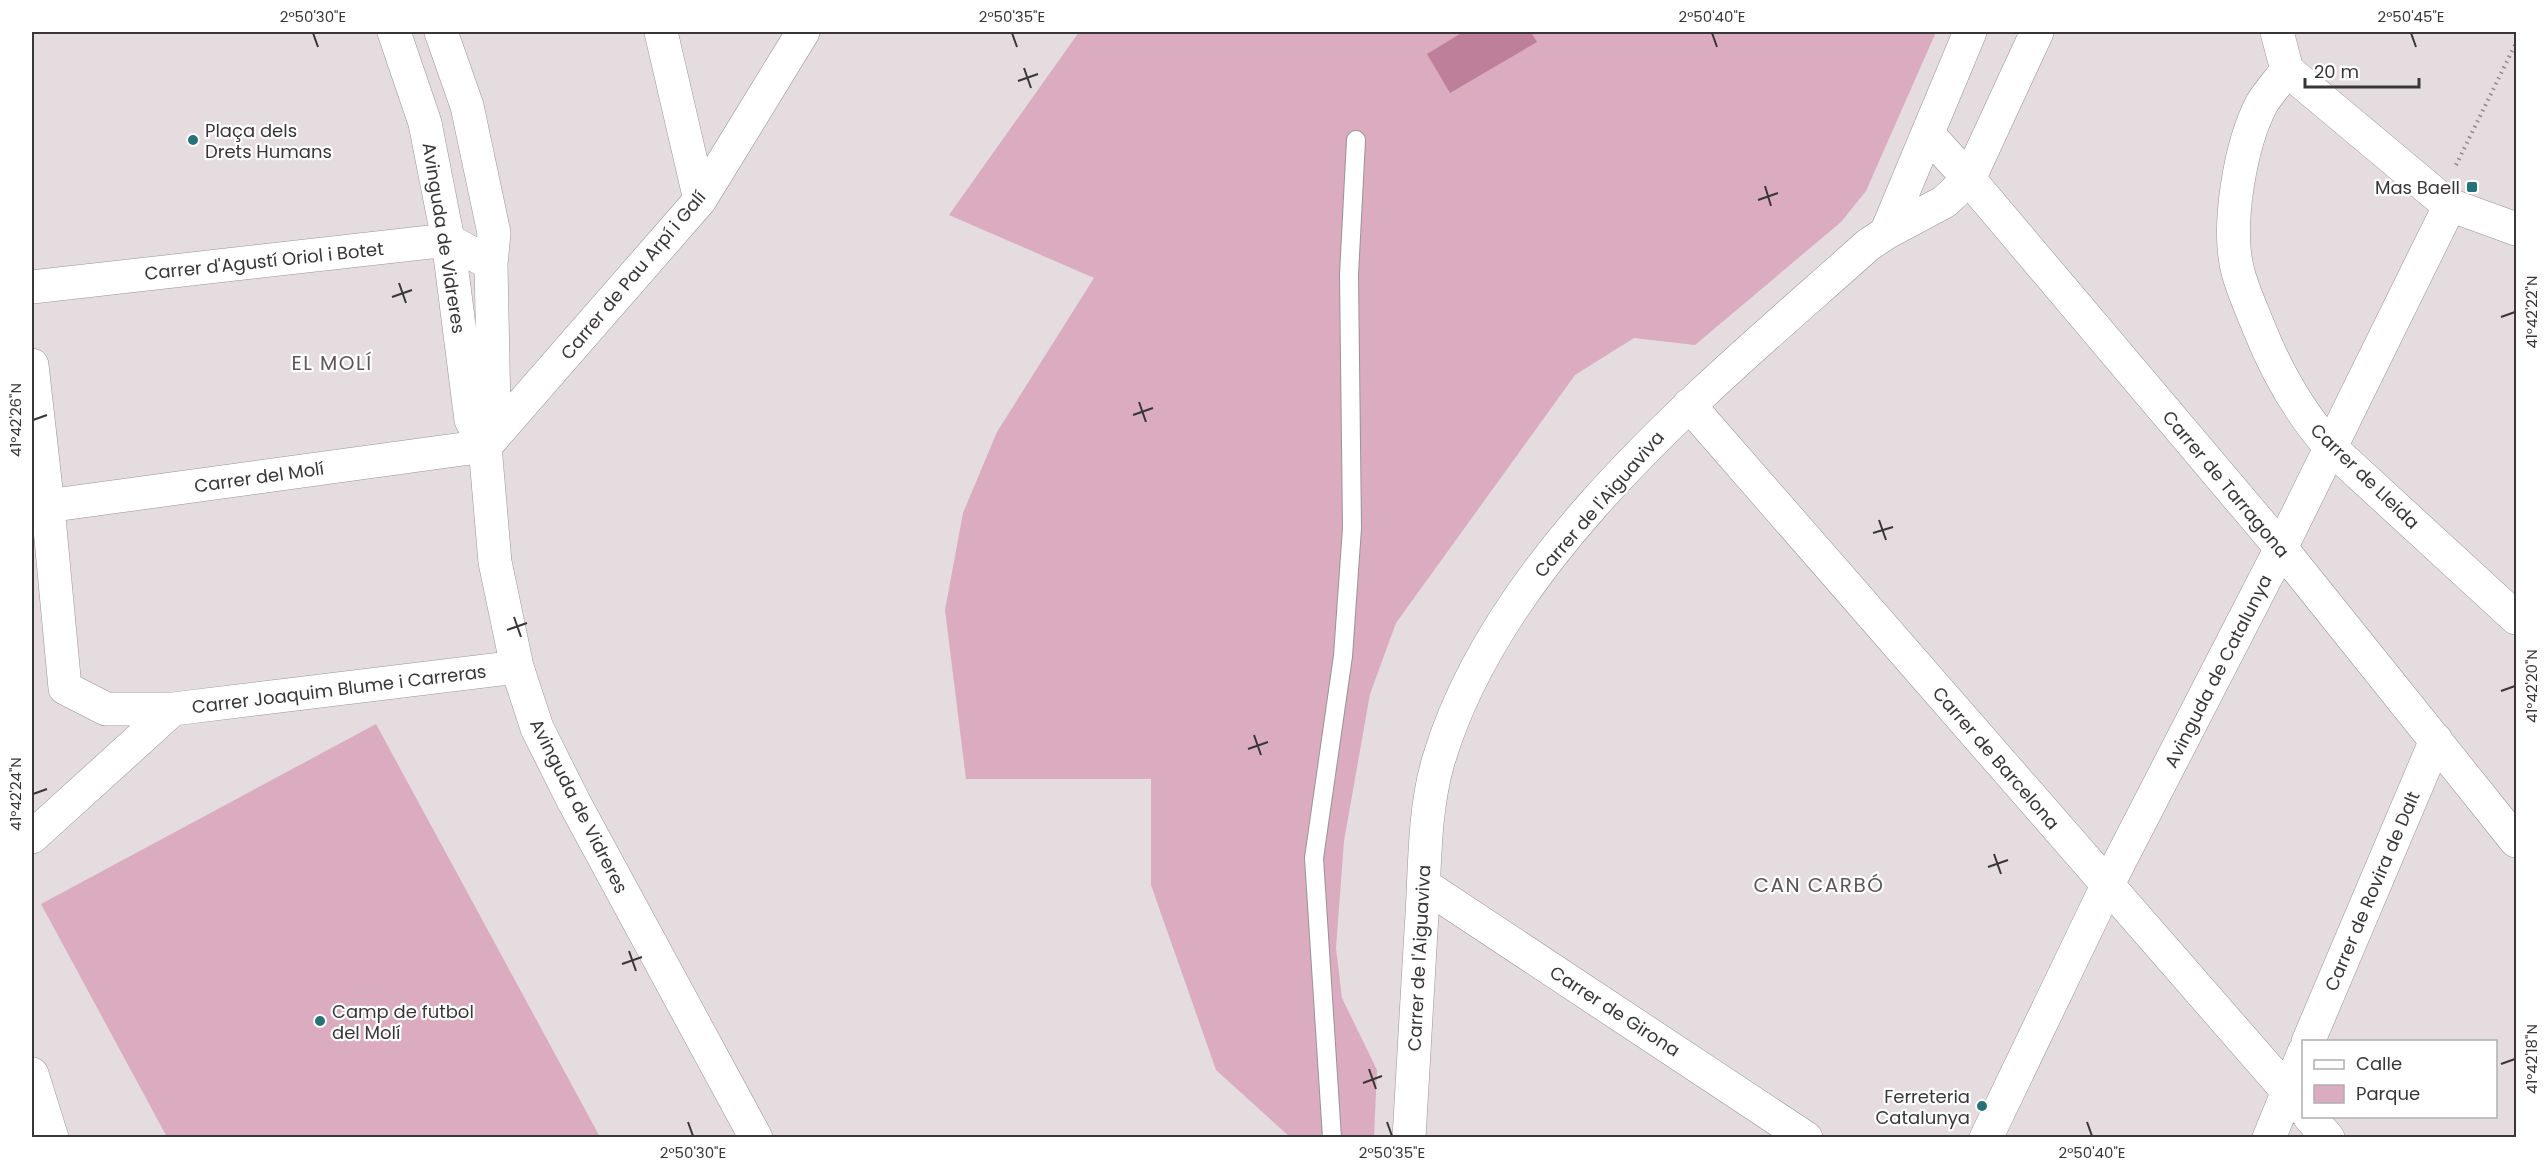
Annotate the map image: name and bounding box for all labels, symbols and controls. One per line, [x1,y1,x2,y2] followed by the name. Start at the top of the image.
[280,6,346,27] text: 2°50'30"E
[979,6,1045,27] text: 2°50'35"E
[1679,6,1745,27] text: 2°50'40"E
[2378,6,2444,27] text: 2°50'45"E
[2305,51,2419,89] scale bar
[2314,59,2359,84] text: 20 m
[205,118,332,164] place label: Plaça dels Drets Humans
[186,133,200,147] marker: Plaça dels Drets Humans
[417,141,471,335] street label: Avinguda de Vidreres
[2375,175,2460,200] place label: Mas Baell
[2465,180,2479,194] marker: Mas Baell
[555,185,711,365] street label: Carrer de Pau Arpí i Galí
[143,236,385,286] street label: Carrer d'Agustí Oriol i Botet
[2521,275,2542,349] text: 41°42'22"N
[291,349,373,377] district label: EL MOLÍ
[5,383,26,457] text: 41°42'26"N
[2157,405,2295,563] street label: Carrer de Tarragona
[2305,418,2425,534] street label: Carrer de Lleida
[1528,425,1670,583] street label: Carrer de l'Aiguaviva
[193,456,325,498] street label: Carrer del Molí
[2158,570,2278,772] street label: Avinguda de Catalunya
[2521,649,2542,723] text: 41°42'20"N
[190,659,488,719] street label: Carrer Joaquim Blume i Carreras
[1927,681,2065,835] street label: Carrer de Barcelona
[524,714,634,898] street label: Avinguda de Vidreres
[5,757,26,831] text: 41°42'24"N
[2318,787,2426,995] street label: Carrer de Rovira de Dalt
[1402,864,1436,1052] street label: Carrer de l'Aiguaviva
[1754,871,1884,899] district label: CAN CARBÓ
[1545,959,1685,1063] street label: Carrer de Girona
[332,999,474,1045] place label: Camp de futbol del Molí
[313,1014,327,1028] marker: Camp de futbol del Molí
[2521,1024,2542,1094] text: 41°42'18"N
[2302,1040,2497,1118] legend
[2356,1051,2402,1076] text: Calle
[2356,1081,2420,1106] text: Parque
[1875,1084,1970,1130] place label: Ferreteria Catalunya
[1975,1099,1989,1113] marker: Ferreteria Catalunya
[660,1142,726,1163] text: 2°50'30"E
[1359,1142,1425,1163] text: 2°50'35"E
[2059,1142,2125,1163] text: 2°50'40"E

